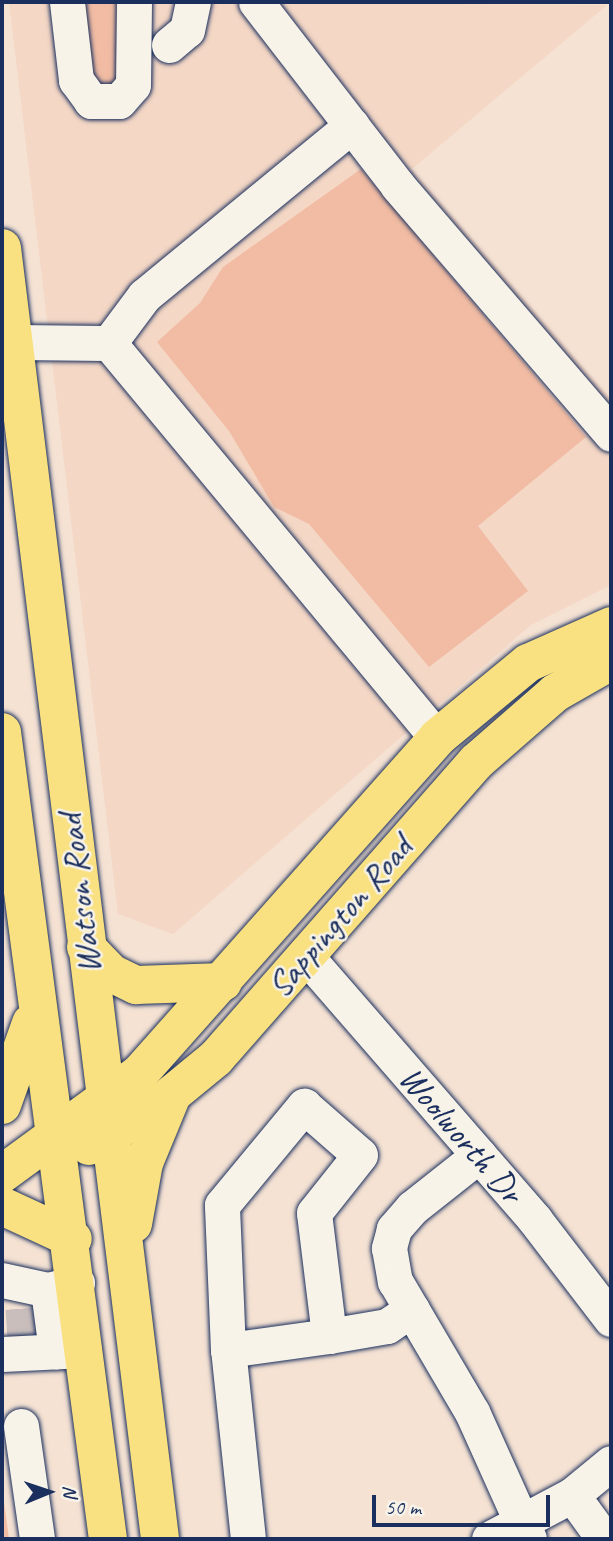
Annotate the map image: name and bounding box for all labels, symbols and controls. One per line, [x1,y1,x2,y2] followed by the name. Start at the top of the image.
[49,812,111,976] street label: Watson Road
[259,828,421,1006] street label: Sappington Road
[390,1058,532,1212] street label: Woolworth Dr
[14,1457,84,1527] north arrow
[375,1482,554,1526] scale bar
[58,1485,82,1498] text: N
[385,1494,421,1520] text: 50 m

